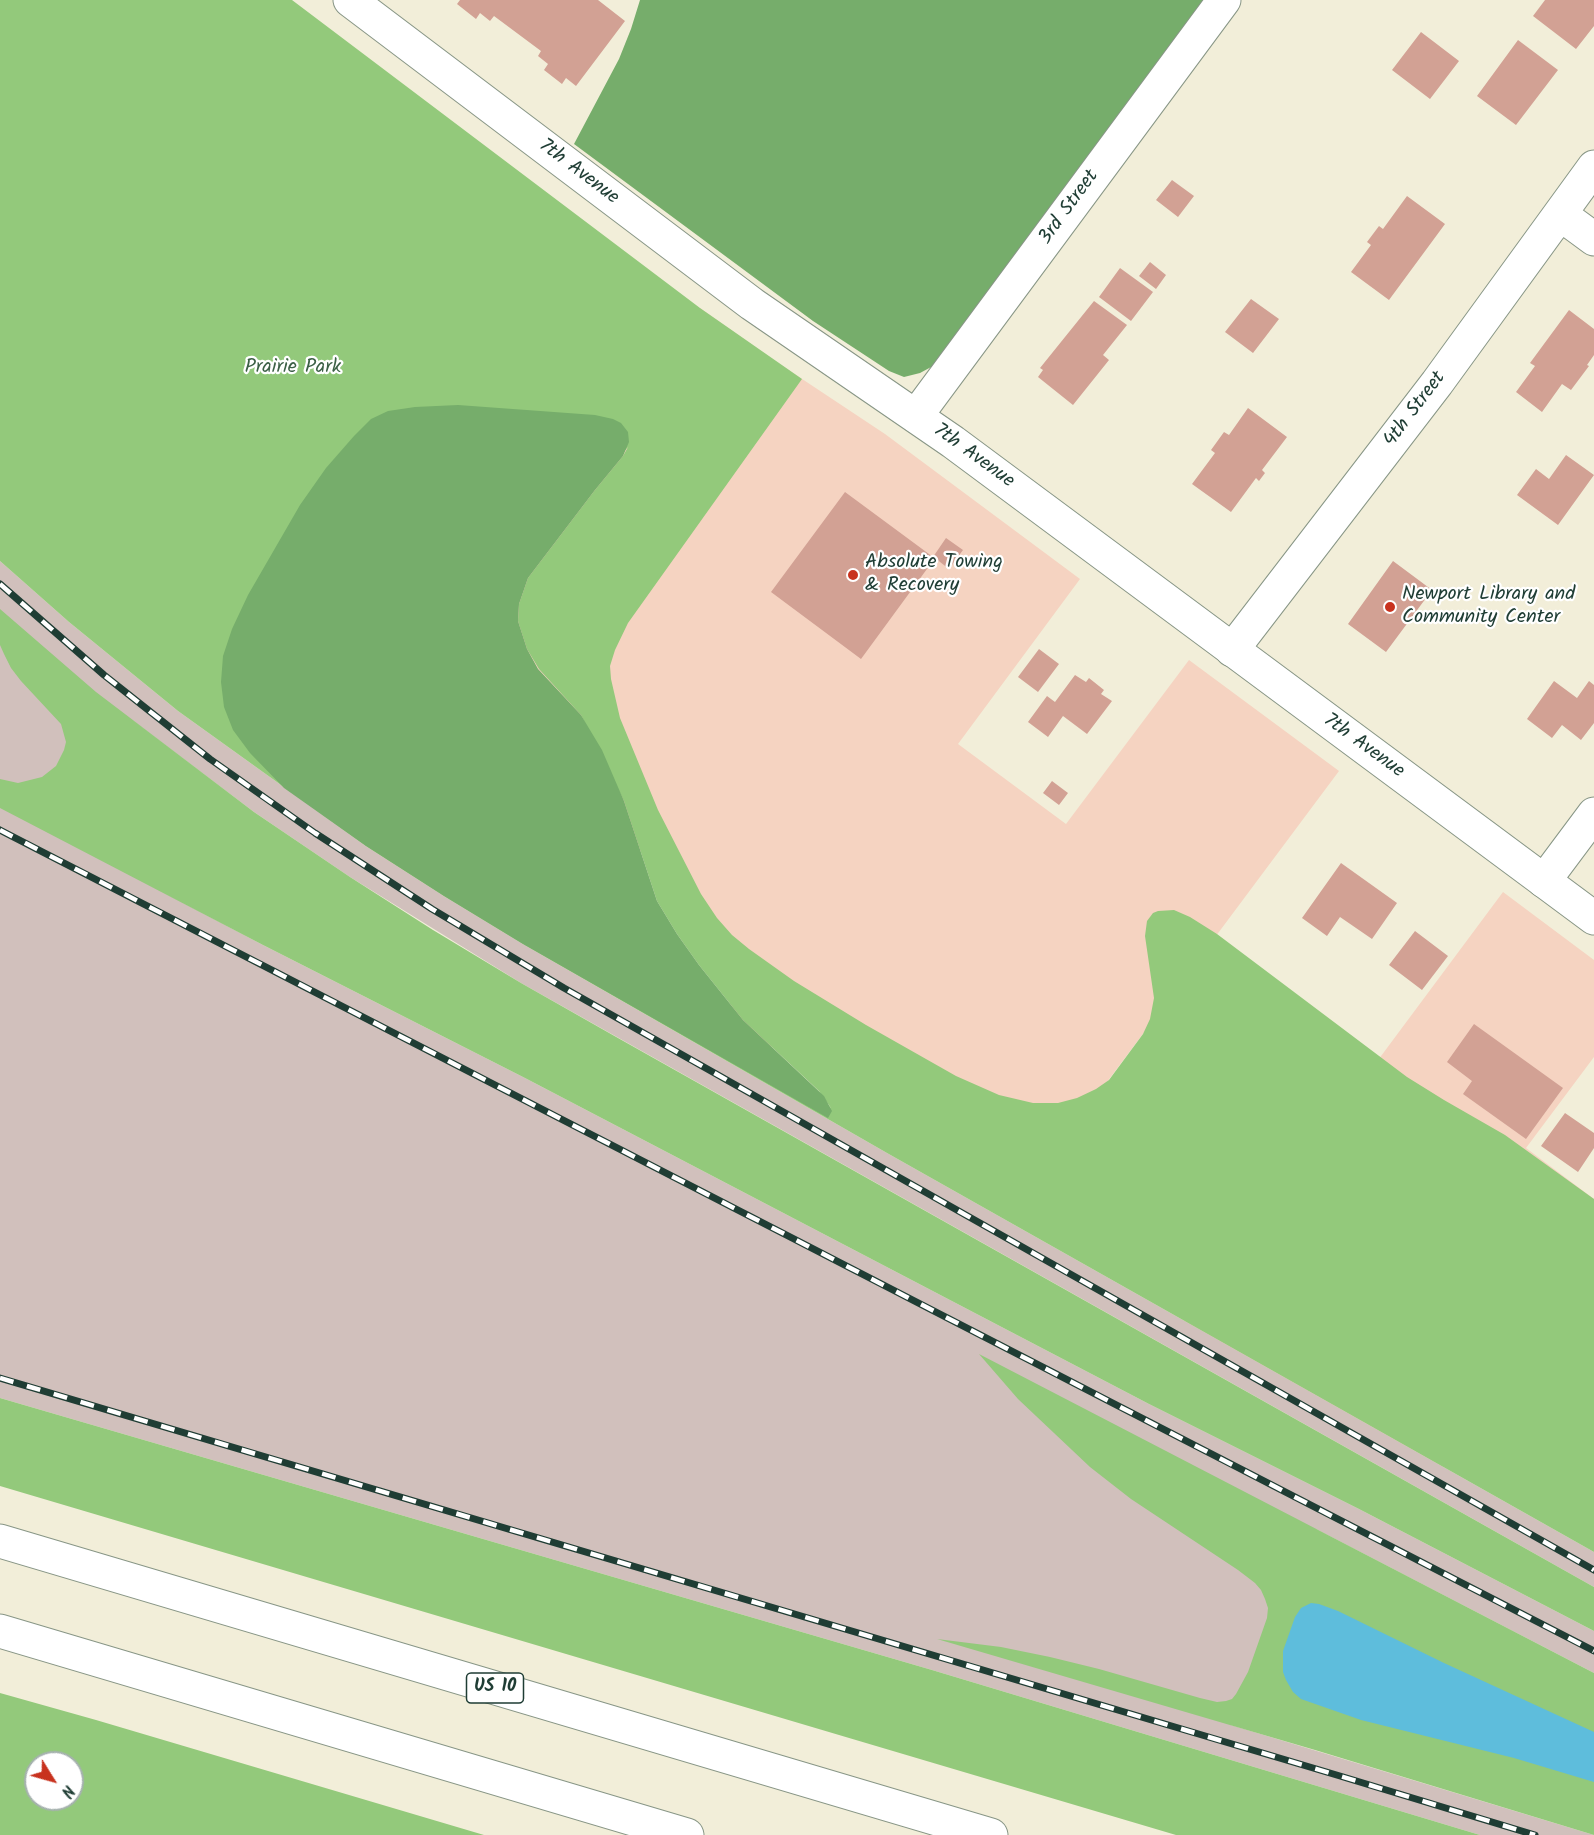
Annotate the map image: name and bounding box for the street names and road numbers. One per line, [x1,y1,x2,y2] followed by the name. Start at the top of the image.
[533,135,623,211] street label: 7th Avenue
[1035,166,1105,250] street label: 3rd Street
[1380,368,1452,452] street label: 4th Street
[928,419,1018,495] street label: 7th Avenue
[1318,709,1408,785] street label: 7th Avenue
[466,1673,524,1703] road number: US 10

